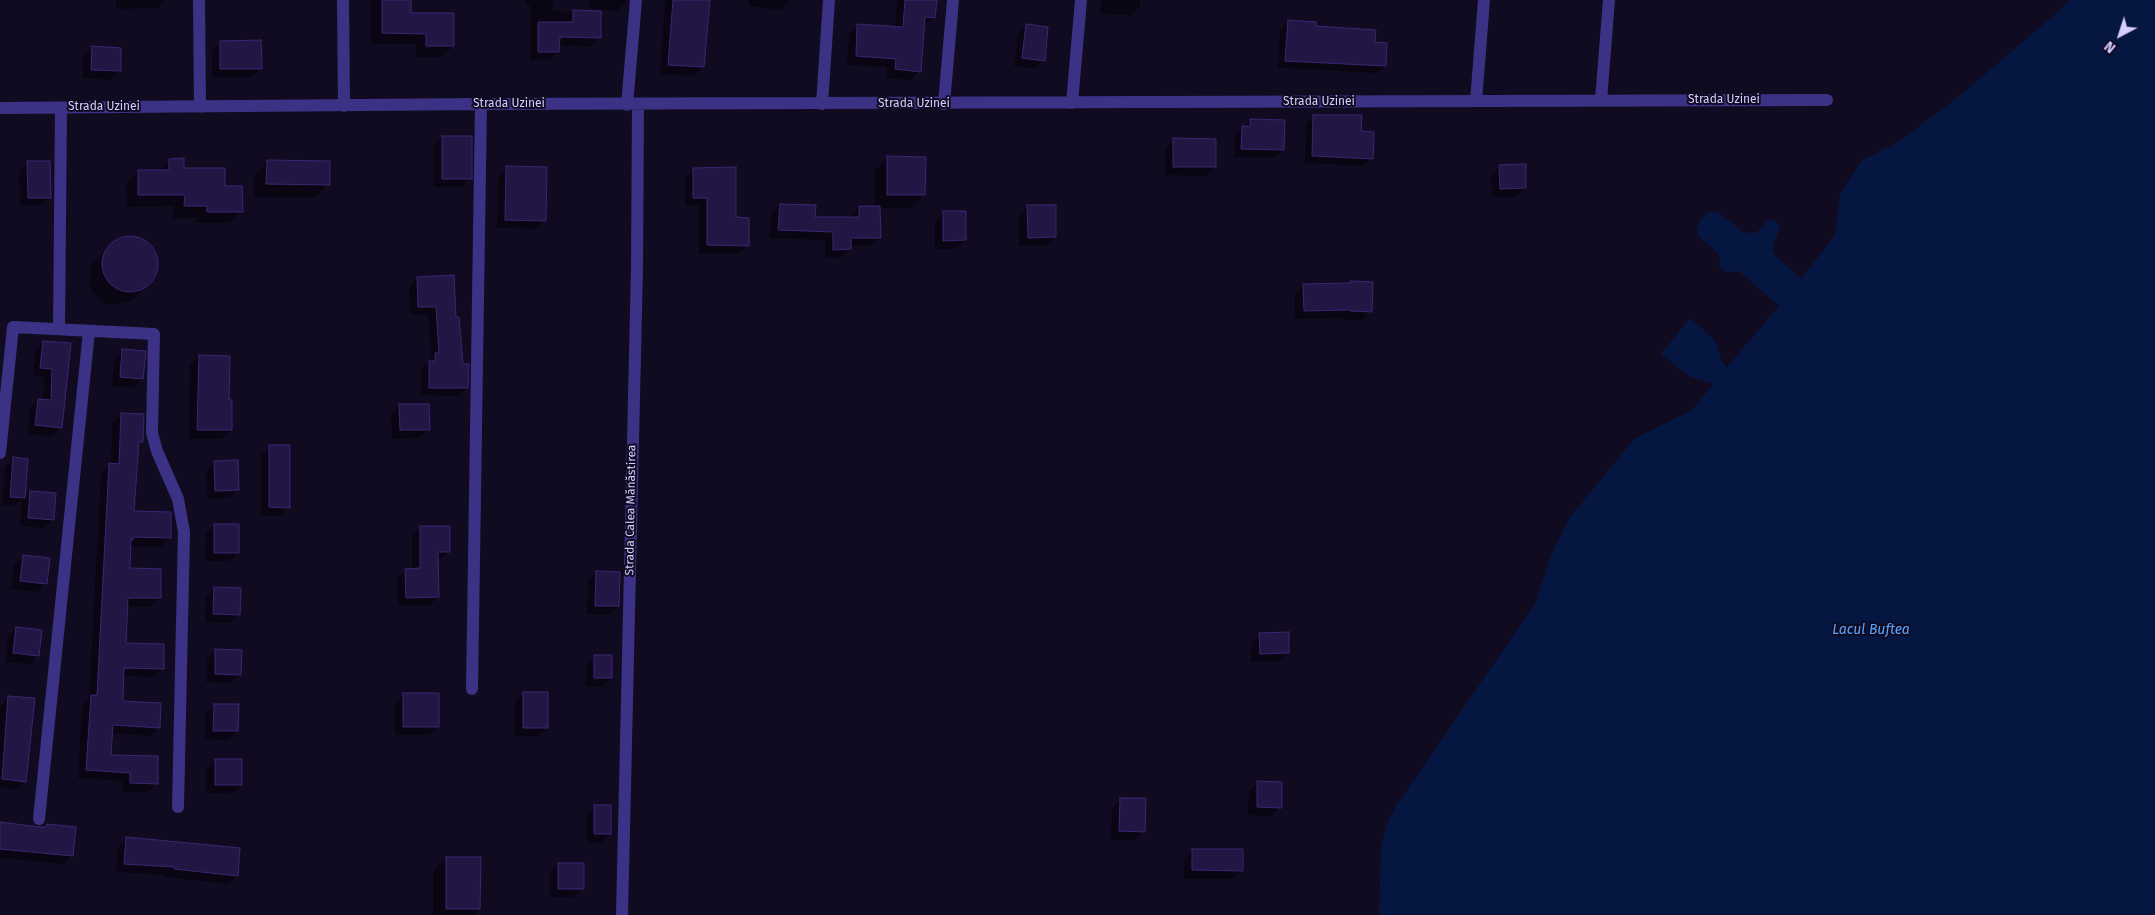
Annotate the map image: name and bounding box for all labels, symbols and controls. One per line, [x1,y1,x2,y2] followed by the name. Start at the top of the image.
[2095,10,2145,60] north arrow
[2101,37,2119,56] text: N
[1688,93,1760,107] street label: Strada Uzinei
[1283,95,1355,109] street label: Strada Uzinei
[473,97,545,111] street label: Strada Uzinei
[878,97,950,111] street label: Strada Uzinei
[68,100,140,114] street label: Strada Uzinei
[623,444,639,576] street label: Strada Calea Mănăstirea
[1832,622,1910,638] water label: Lacul Buftea

